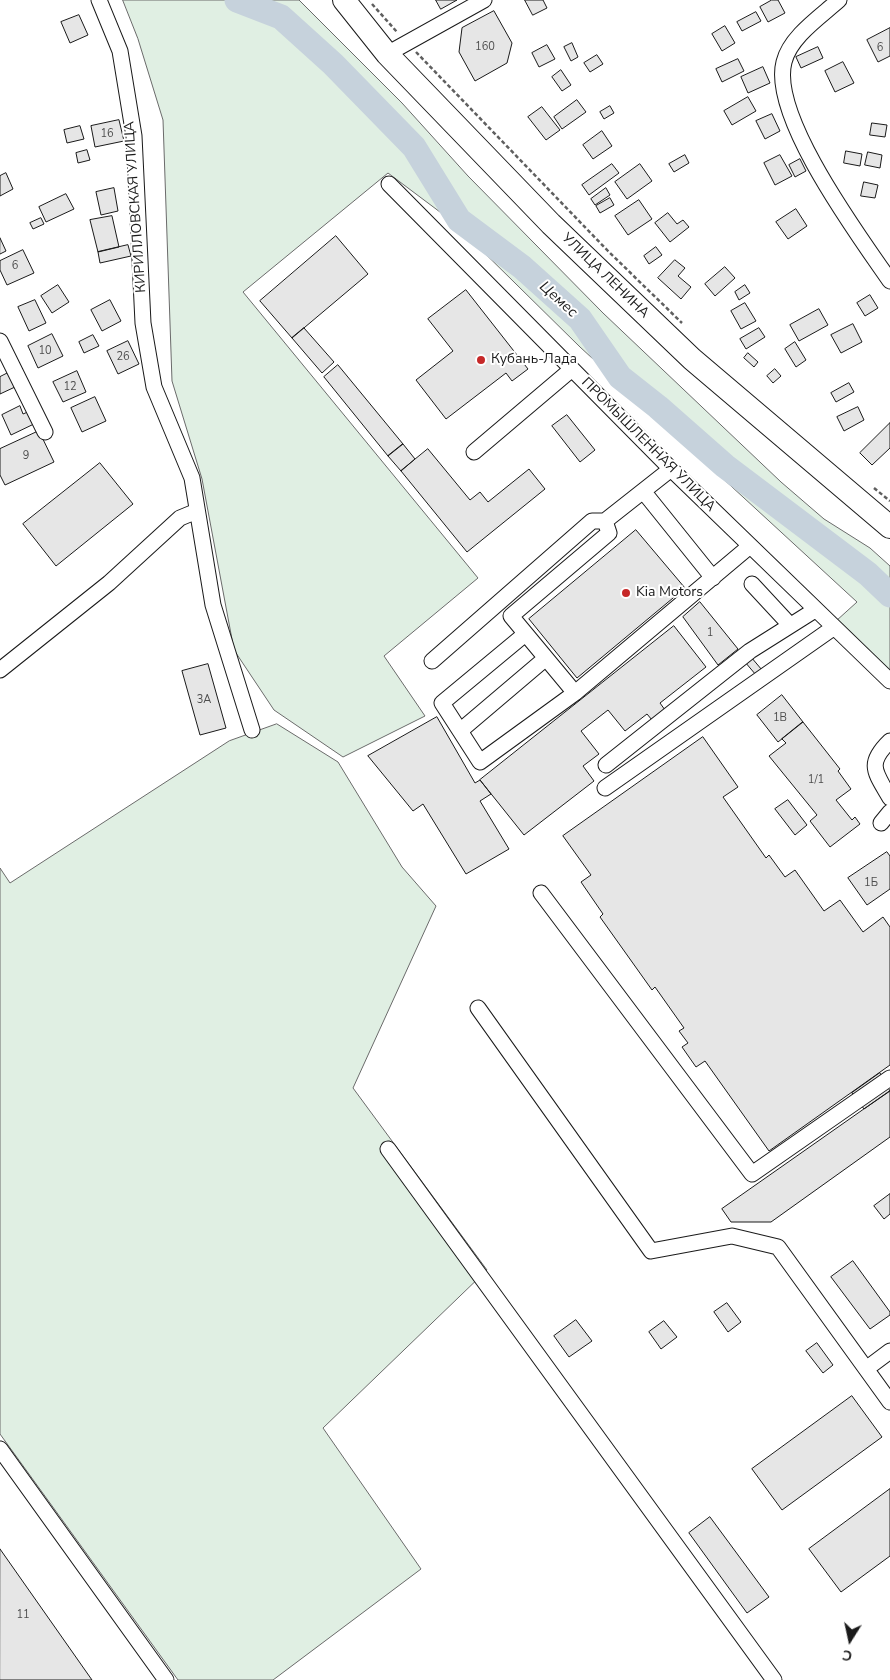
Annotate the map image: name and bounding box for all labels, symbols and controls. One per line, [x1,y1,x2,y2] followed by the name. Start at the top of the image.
[475,40,495,54] house number: 160
[877,41,883,55] house number: 6
[122,121,150,293] street label: КИРИЛЛОВСКАЯ УЛИЦА
[100,127,114,141] house number: 16
[558,230,652,322] street label: УЛИЦА ЛЕНИНА
[12,259,18,273] house number: 6
[535,278,581,322] water label: Цемес
[38,344,52,358] house number: 10
[116,350,130,364] house number: 26
[491,352,577,368] place label: Кубань-Лада
[475,354,487,366] marker: Кубань-Лада
[577,374,719,516] street label: ПРОМЫШЛЕННАЯ УЛИЦА
[63,380,77,394] house number: 12
[23,449,29,463] house number: 9
[636,585,703,601] place label: Kia Motors
[620,587,632,599] marker: Kia Motors
[707,626,713,640] house number: 1
[197,693,211,707] house number: 3А
[773,711,787,725] house number: 1В
[808,773,824,787] house number: 1/1
[864,876,878,890] house number: 1Б
[16,1608,30,1622] house number: 11
[825,1615,875,1665] north arrow
[841,1645,854,1665] text: С

